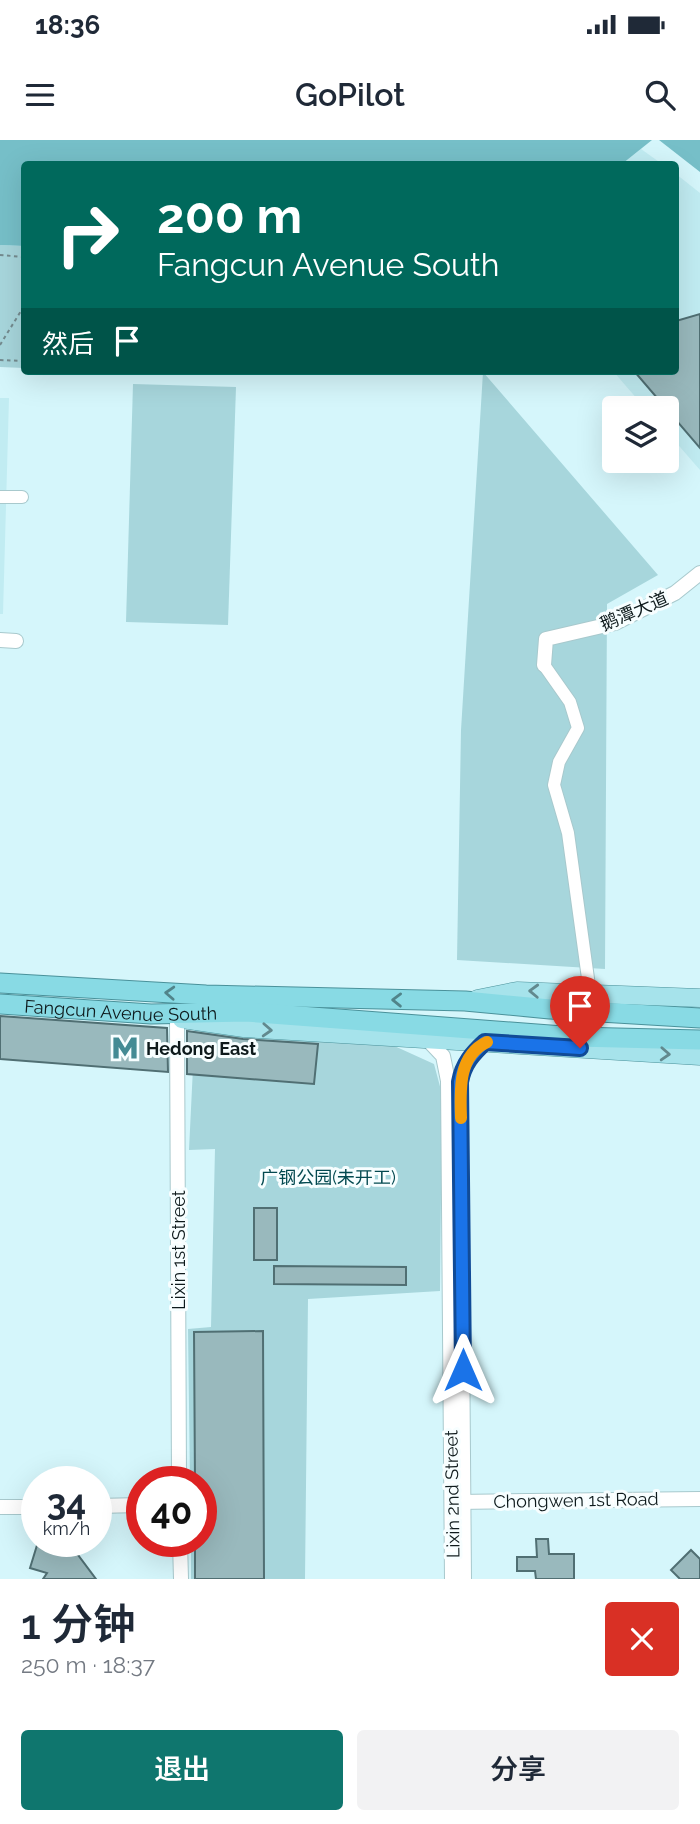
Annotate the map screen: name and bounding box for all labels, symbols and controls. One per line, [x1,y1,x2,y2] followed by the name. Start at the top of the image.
[35,10,100,40] text: 18:36
[21,76,59,114] icon: menu
[295,76,405,113] text: GoPilot
[641,76,679,114] icon: search
[157,187,302,244] text: 200 m
[42,189,133,280] icon: right
[157,246,499,283] text: Fangcun Avenue South
[108,322,146,360] icon: arrive
[42,329,94,359] text: 然后
[602,396,679,473] map controls
[602,396,679,473] button: layers
[597,587,671,635] street label: 鹅潭大道
[550,976,610,1048] pin
[528,984,539,999] one-way arrow
[164,985,175,1000] one-way arrow
[561,987,599,1025] icon: arrive
[391,992,402,1007] one-way arrow
[24,995,217,1025] street label: Fangcun Avenue South
[262,1022,273,1037] one-way arrow
[110,1033,140,1063] metro station icon: Hedong East
[146,1038,256,1059] place label: Hedong East
[660,1046,671,1061] one-way arrow
[260,1167,396,1188] park label: 广钢公园(未开工)
[168,1190,189,1310] street label: Lixin 1st Street
[426,1333,500,1407] position arrow
[440,1430,464,1558] street label: Lixin 2nd Street
[126,1466,217,1557] speed limit sign: 40
[47,1482,86,1523] text: 34
[493,1488,659,1512] street label: Chongwen 1st Road
[43,1518,90,1539] text: km/h
[21,1600,135,1649] text: 1 分钟
[605,1602,679,1676] button: close
[21,1651,155,1678] text: 250 m · 18:37
[21,1730,343,1810] button: 退出
[357,1730,679,1810] button: 分享

